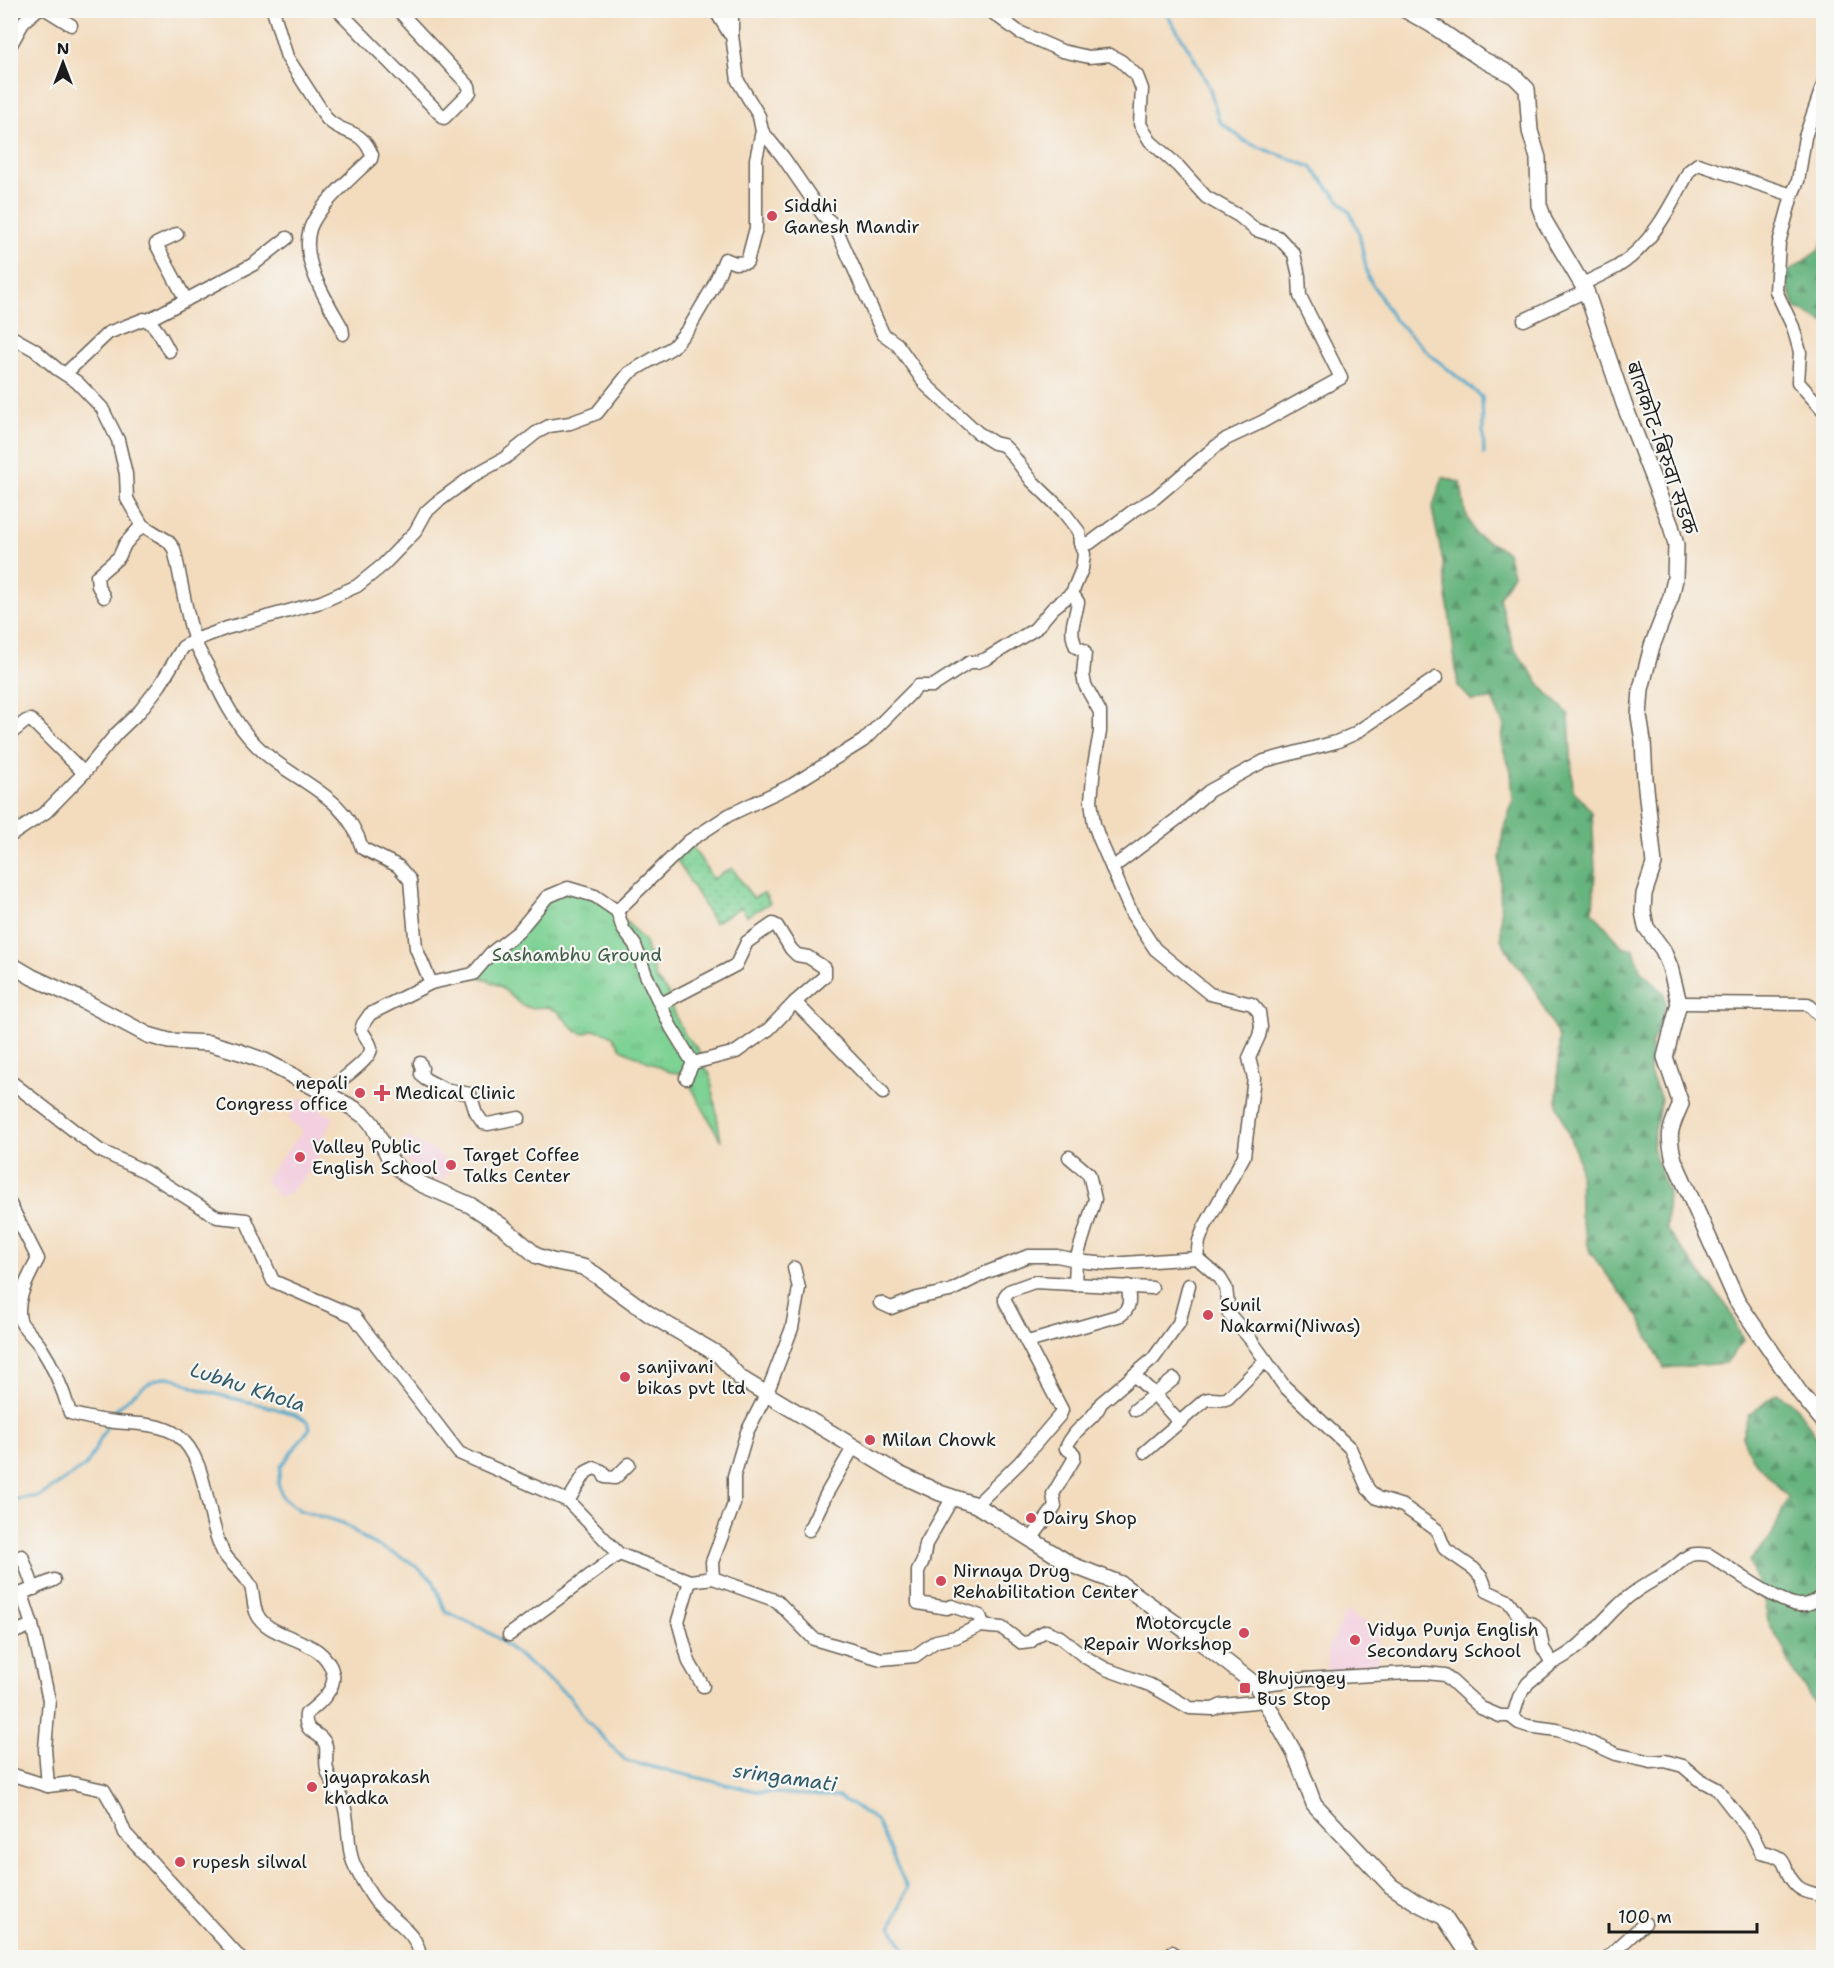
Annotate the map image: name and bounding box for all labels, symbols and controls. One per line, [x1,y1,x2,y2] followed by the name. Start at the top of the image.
[33,33,93,93] north arrow
[57,38,69,59] text: N
[784,194,920,239] place label: Siddhi Ganesh Mandir
[765,209,779,223] marker: Siddhi Ganesh Mandir
[1620,358,1704,539] street label: बालकोट-बिरुवा सडक
[492,943,662,967] park label: Sashambhu Ground
[215,1071,348,1116] place label: nepali Congress office
[395,1081,516,1105] place label: Medical Clinic
[373,1084,391,1102] marker: Medical Clinic
[353,1086,367,1100] marker: nepali Congress office
[312,1135,438,1180] place label: Valley Public English School
[463,1143,580,1188] place label: Target Coffee Talks Center
[293,1150,307,1164] marker: Valley Public English School
[444,1158,458,1172] marker: Target Coffee Talks Center
[1220,1293,1360,1338] place label: Sunil Nakarmi(Niwas)
[1201,1308,1215,1322] marker: Sunil Nakarmi(Niwas)
[637,1355,746,1400] place label: sanjivani bikas pvt ltd
[187,1356,309,1418] water label: Lubhu Khola
[618,1370,632,1384] marker: sanjivani bikas pvt ltd
[882,1428,996,1452] place label: Milan Chowk
[863,1433,877,1447] marker: Milan Chowk
[1043,1506,1137,1530] place label: Dairy Shop
[1024,1511,1038,1525] marker: Dairy Shop
[953,1559,1139,1604] place label: Nirnaya Drug Rehabilitation Center
[934,1574,948,1588] marker: Nirnaya Drug Rehabilitation Center
[1083,1611,1232,1656] place label: Motorcycle Repair Workshop
[1367,1618,1539,1663] place label: Vidya Punja English Secondary School
[1237,1626,1251,1640] marker: Motorcycle Repair Workshop
[1348,1633,1362,1647] marker: Vidya Punja English Secondary School
[1257,1666,1346,1711] place label: Bhujungey Bus Stop
[1238,1681,1252,1695] marker: Bhujungey Bus Stop
[731,1757,839,1797] water label: sringamati
[323,1765,430,1810] place label: jayaprakash khadka
[305,1780,319,1794] marker: jayaprakash khadka
[192,1850,308,1874] place label: rupesh silwal
[173,1855,187,1869] marker: rupesh silwal
[1609,1896,1758,1934] scale bar
[1618,1905,1672,1929] text: 100 m

